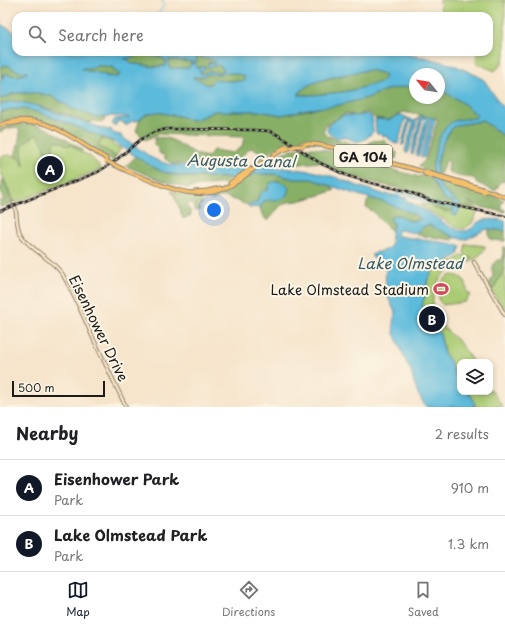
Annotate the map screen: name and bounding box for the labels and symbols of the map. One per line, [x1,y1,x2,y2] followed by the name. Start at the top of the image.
[409,68,445,104] north arrow
[334,145,392,167] road number: GA 104
[187,148,298,172] water label: Augusta Canal
[37,154,63,184] pin: A
[204,200,224,220] your location
[357,251,465,274] water label: Lake Olmstead
[64,271,134,385] street label: Eisenhower Drive
[270,279,429,300] place label: Lake Olmstead Stadium
[432,280,450,298] sports icon: Lake Olmstead Stadium
[419,304,445,334] pin: B
[12,379,105,398] scale bar

